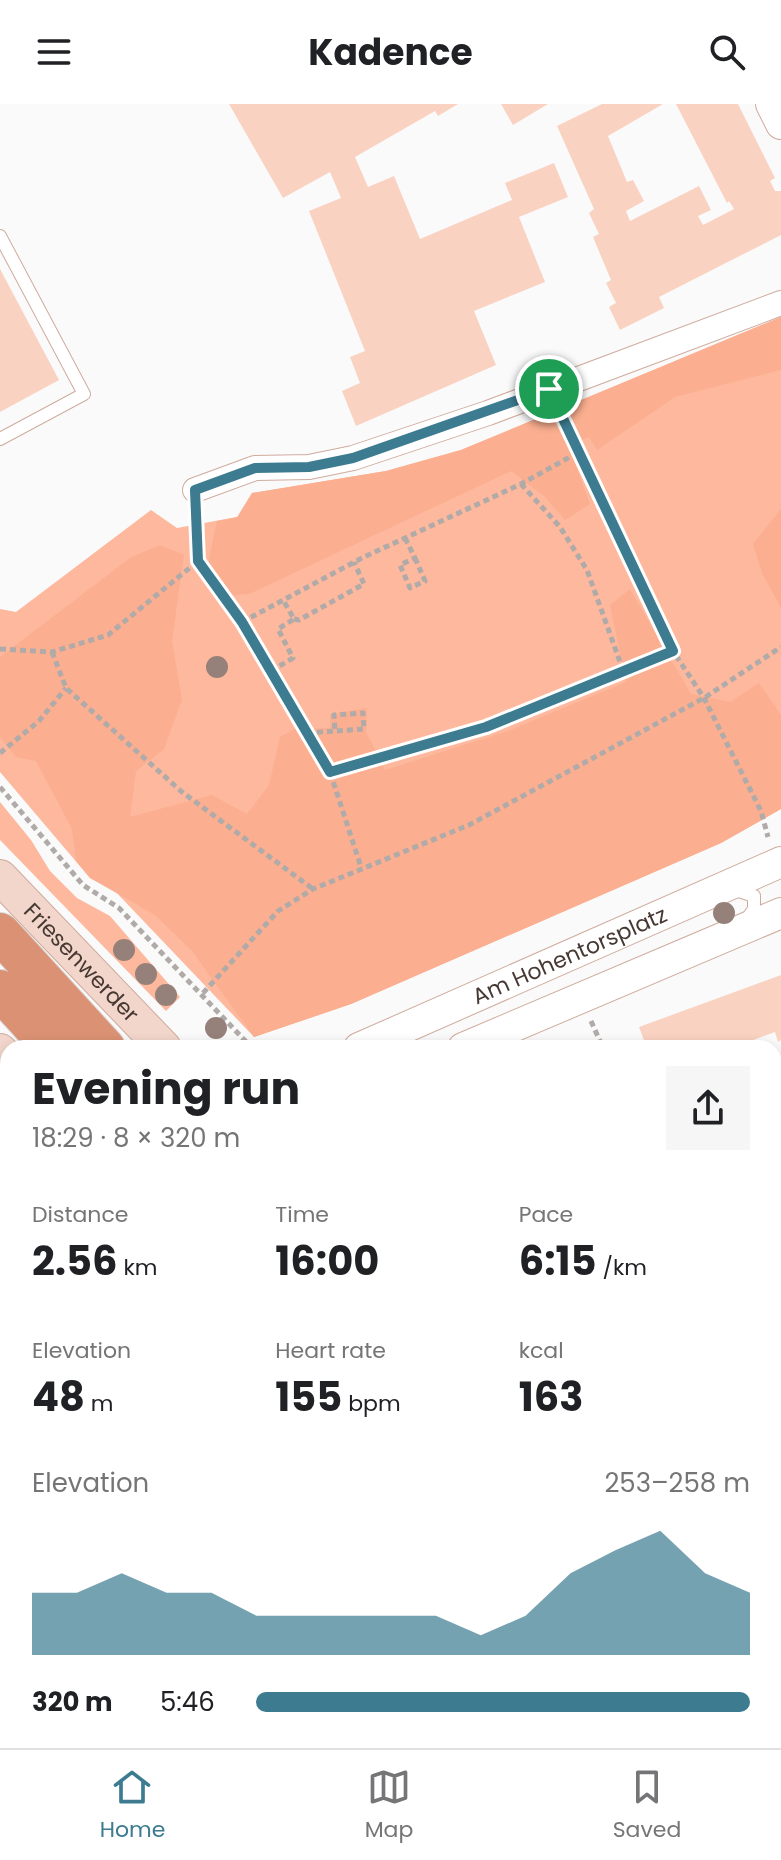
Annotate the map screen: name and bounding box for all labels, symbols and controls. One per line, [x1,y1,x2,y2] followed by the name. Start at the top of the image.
[308,27,473,78] text: Kadence
[32,30,76,74] icon: menu
[705,30,749,74] icon: search
[515,355,583,423] pin
[527,367,571,411] icon: arrive
[17,896,146,1029] street label: Friesenwerder
[468,899,672,1012] street label: Am Hohentorsplatz
[32,1058,300,1119] text: Evening run
[666,1066,750,1150] button: share
[32,1120,240,1156] text: 18:29 · 8 × 320 m
[32,1199,128,1230] text: Distance
[275,1199,329,1230] text: Time
[519,1199,573,1230] text: Pace
[32,1233,118,1289] text: 2.56
[275,1233,379,1289] text: 16:00
[519,1233,597,1289] text: 6:15
[118,1252,157,1283] text: km
[597,1252,647,1283] text: /km
[32,1335,131,1366] text: Elevation
[275,1335,386,1366] text: Heart rate
[519,1335,564,1366] text: kcal
[32,1369,85,1425] text: 48
[275,1369,342,1425] text: 155
[519,1369,583,1425] text: 163
[85,1388,114,1419] text: m
[342,1388,401,1419] text: bpm
[32,1465,149,1501] text: Elevation
[604,1465,750,1501] text: 253–258 m
[32,1684,113,1720] text: 320 m
[160,1684,215,1720] text: 5:46
[100,1765,165,1846] tab: Home
[365,1765,413,1846] tab: Map
[613,1765,681,1846] tab: Saved

